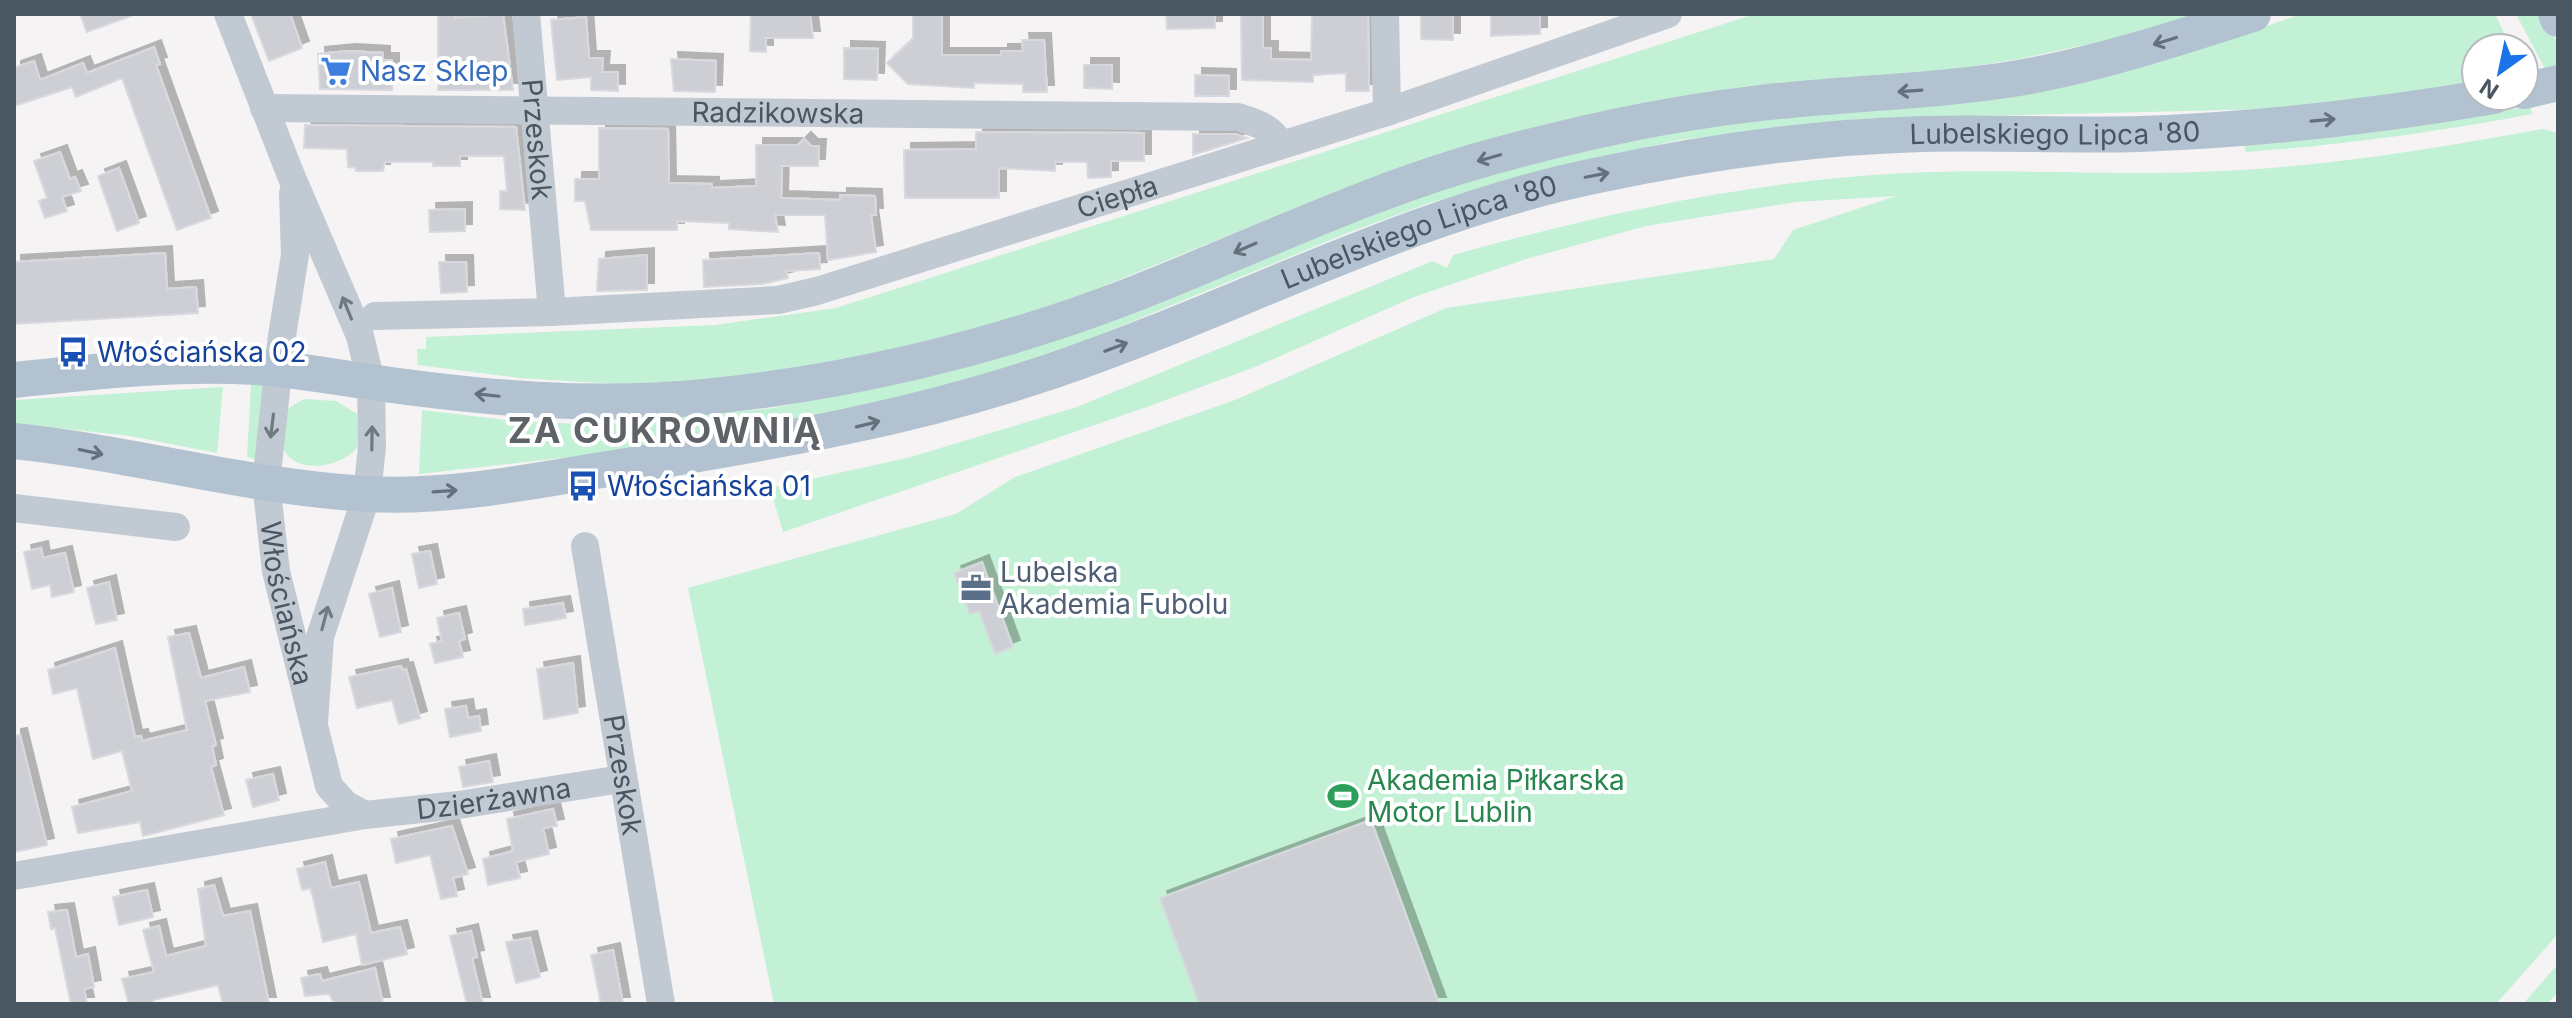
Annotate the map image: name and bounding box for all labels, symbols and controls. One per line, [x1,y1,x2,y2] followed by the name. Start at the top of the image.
[2460,32,2540,112] north arrow
[2153,35,2178,50] one-way arrow
[319,54,353,88] supermarket icon: Nasz Sklep
[360,54,509,88] place label: Nasz Sklep
[2475,73,2503,104] text: N
[515,78,559,202] street label: Przeskok
[1897,84,1924,99] one-way arrow
[691,95,865,131] street label: Radzikowska
[2309,112,2336,127] one-way arrow
[1909,114,2201,152] street label: Lubelskiego Lipca '80
[1476,151,1502,166] one-way arrow
[1584,167,1610,182] one-way arrow
[1072,168,1162,225] street label: Ciepła
[1276,168,1561,296] street label: Lubelskiego Lipca '80
[1233,241,1258,256] one-way arrow
[339,296,353,321] one-way arrow
[56,335,90,369] bus stop icon: Włościańska 02
[97,335,306,369] place label: Włościańska 02
[1103,339,1128,353] one-way arrow
[474,388,501,403] one-way arrow
[508,408,822,452] district label: ZA CUKROWNIĄ
[264,412,279,439] one-way arrow
[854,415,880,430] one-way arrow
[364,425,380,452] one-way arrow
[78,445,103,460] one-way arrow
[566,469,600,503] bus stop icon: Włościańska 01
[607,469,811,503] place label: Włościańska 01
[431,483,458,498] one-way arrow
[253,519,320,689] street label: Włościańska
[1000,555,1228,621] place label: Lubelska Akademia Fubolu
[959,571,993,605] office icon: Lubelska Akademia Fubolu
[318,605,333,631] one-way arrow
[596,712,650,838] street label: Przeskok
[1367,763,1625,829] place label: Akademia Piłkarska Motor Lublin
[415,770,573,826] street label: Dzierżawna
[1326,779,1360,813] sports icon: Akademia Piłkarska Motor Lublin

